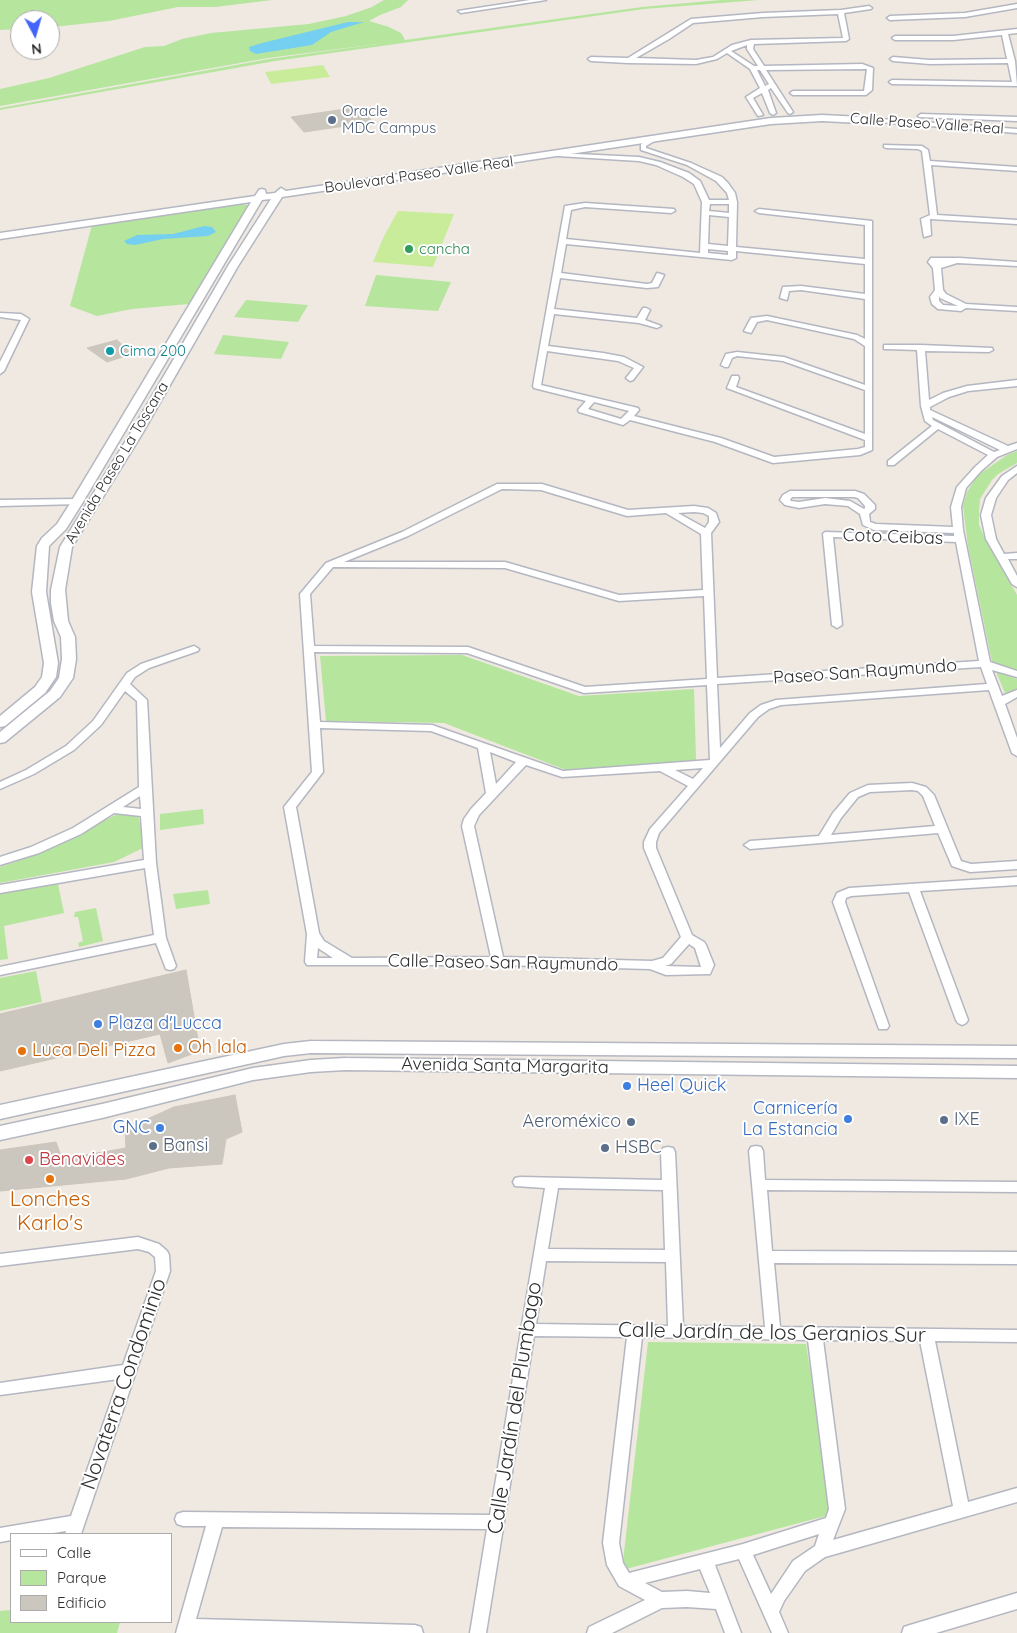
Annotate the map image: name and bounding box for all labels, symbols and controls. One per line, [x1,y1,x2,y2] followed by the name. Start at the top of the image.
[10,10,60,60] north arrow
[30,39,43,58] text: N
[342,102,436,137] place label: Oracle MDC Campus
[850,110,1004,138] street label: Calle Paseo Valle Real
[326,114,338,126] marker: Oracle MDC Campus
[323,153,515,197] street label: Boulevard Paseo Valle Real
[419,240,470,258] place label: cancha
[403,243,415,255] marker: cancha
[120,342,186,360] place label: Cima 200
[104,345,116,357] marker: Cima 200
[62,379,172,547] street label: Avenida Paseo La Toscana
[842,524,944,550] street label: Coto Ceibas
[772,655,958,689] street label: Paseo San Raymundo
[388,950,618,976] street label: Calle Paseo San Raymundo
[108,1013,222,1035] place label: Plaza d'Lucca
[92,1018,104,1030] marker: Plaza d'Lucca
[188,1037,247,1059] place label: Oh lala
[32,1040,156,1062] place label: Luca Deli Pizza
[172,1042,184,1054] marker: Oh lala
[16,1045,28,1057] marker: Luca Deli Pizza
[401,1053,609,1079] street label: Avenida Santa Margarita
[637,1075,726,1097] place label: Heel Quick
[621,1080,633,1092] marker: Heel Quick
[742,1098,838,1140] place label: Carnicería La Estancia
[954,1109,980,1131] place label: IXE
[523,1111,621,1133] place label: Aeroméxico
[842,1113,854,1125] marker: Carnicería La Estancia
[938,1114,950,1126] marker: IXE
[625,1116,637,1128] marker: Aeroméxico
[113,1117,150,1139] place label: GNC
[154,1122,166,1134] marker: GNC
[163,1135,208,1157] place label: Bansi
[615,1137,662,1159] place label: HSBC
[147,1140,159,1152] marker: Bansi
[599,1142,611,1154] marker: HSBC
[39,1149,125,1171] place label: Benavides
[23,1154,35,1166] marker: Benavides
[44,1173,56,1185] marker: Lonches Karlo's
[10,1187,90,1237] place label: Lonches Karlo's
[76,1275,172,1493] street label: Novaterra Condominio
[483,1280,547,1536] street label: Calle Jardín del Plumbago
[618,1318,926,1348] street label: Calle Jardín de los Geranios Sur
[10,1533,172,1623] legend
[57,1543,91,1562] text: Calle
[57,1568,107,1587] text: Parque
[57,1593,106,1612] text: Edificio

